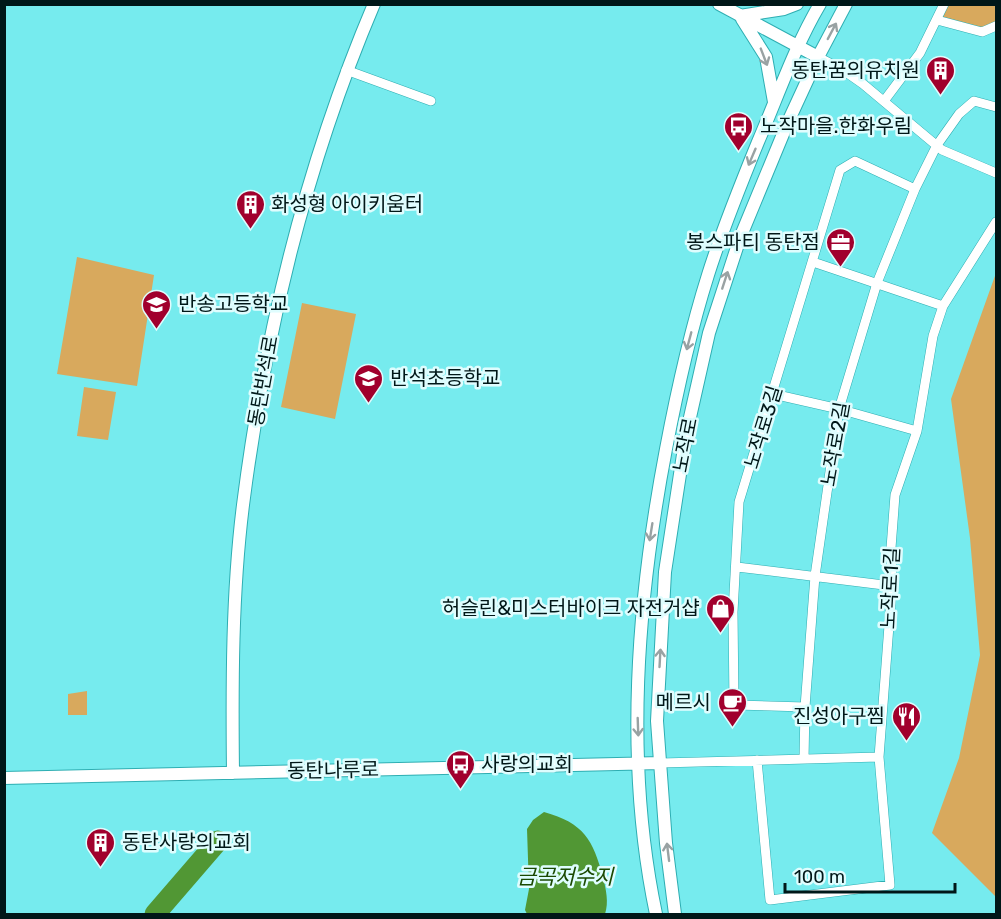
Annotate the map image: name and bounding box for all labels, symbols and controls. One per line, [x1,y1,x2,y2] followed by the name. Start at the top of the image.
[826,23,838,40] one-way arrow
[759,47,770,65] one-way arrow
[925,54,957,96] building icon: 동탄꿈의유치원
[791,58,920,82] place label: 동탄꿈의유치원
[723,110,755,152] bus stop icon: 노작마을.한화우림
[760,114,912,138] place label: 노작마을.한화우림
[746,147,757,166] one-way arrow
[234,188,266,230] building icon: 화성형 아이키움터
[271,192,423,216] place label: 화성형 아이키움터
[825,226,857,268] office icon: 봉스파티 동탄점
[686,230,820,254] place label: 봉스파티 동탄점
[721,272,732,290] one-way arrow
[141,288,173,330] school or university icon: 반송고등학교
[178,292,288,316] place label: 반송고등학교
[683,331,694,350] one-way arrow
[243,334,283,428] street label: 동탄반석로
[353,362,385,404] school or university icon: 반석초등학교
[390,366,500,390] place label: 반석초등학교
[739,383,787,471] street label: 노작로3길
[816,400,854,488] street label: 노작로2길
[668,416,702,474] street label: 노작로
[645,522,656,542] one-way arrow
[876,546,904,630] street label: 노작로1길
[705,592,737,634] shop icon: 허슬린&미스터바이크 자전거샵
[442,596,700,620] place label: 허슬린&미스터바이크 자전거샵
[655,648,666,668] one-way arrow
[716,686,748,728] cafe icon: 메르시
[656,690,711,714] place label: 메르시
[890,700,922,742] restaurant icon: 진성아구찜
[793,704,885,728] place label: 진성아구찜
[632,716,644,736] one-way arrow
[444,748,476,790] bus stop icon: 사랑의교회
[481,752,573,776] place label: 사랑의교회
[287,757,379,783] street label: 동탄나루로
[85,826,117,868] building icon: 동탄사랑의교회
[122,830,251,854] place label: 동탄사랑의교회
[662,843,673,863] one-way arrow
[785,856,954,894] scale bar
[517,864,615,889] water label: 금곡저수지
[794,866,845,888] text: 100 m

